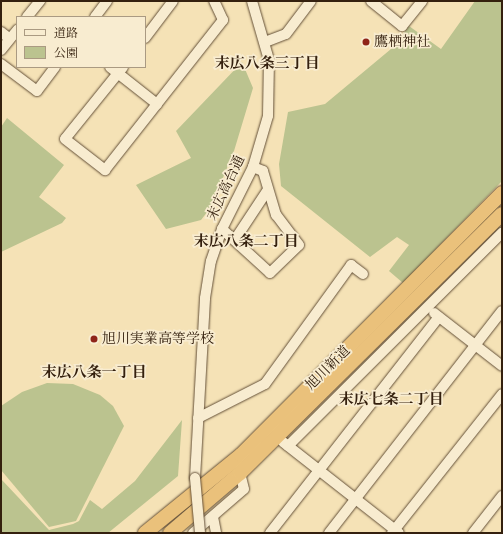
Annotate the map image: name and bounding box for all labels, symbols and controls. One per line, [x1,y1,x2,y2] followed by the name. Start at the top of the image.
[16,16,146,68] legend
[54,25,78,41] text: 道路
[374,34,430,50] place label: 鷹栖神社
[361,37,371,47] marker: 鷹栖神社
[54,45,78,61] text: 公園
[215,55,319,73] district label: 末広八条三丁目
[204,153,248,223] street label: 末広高台通
[194,233,298,251] district label: 末広八条二丁目
[102,331,214,347] place label: 旭川実業高等学校
[89,334,99,344] marker: 旭川実業高等学校
[302,342,354,394] street label: 旭川新道
[42,364,146,382] district label: 末広八条一丁目
[339,391,443,409] district label: 末広七条二丁目

